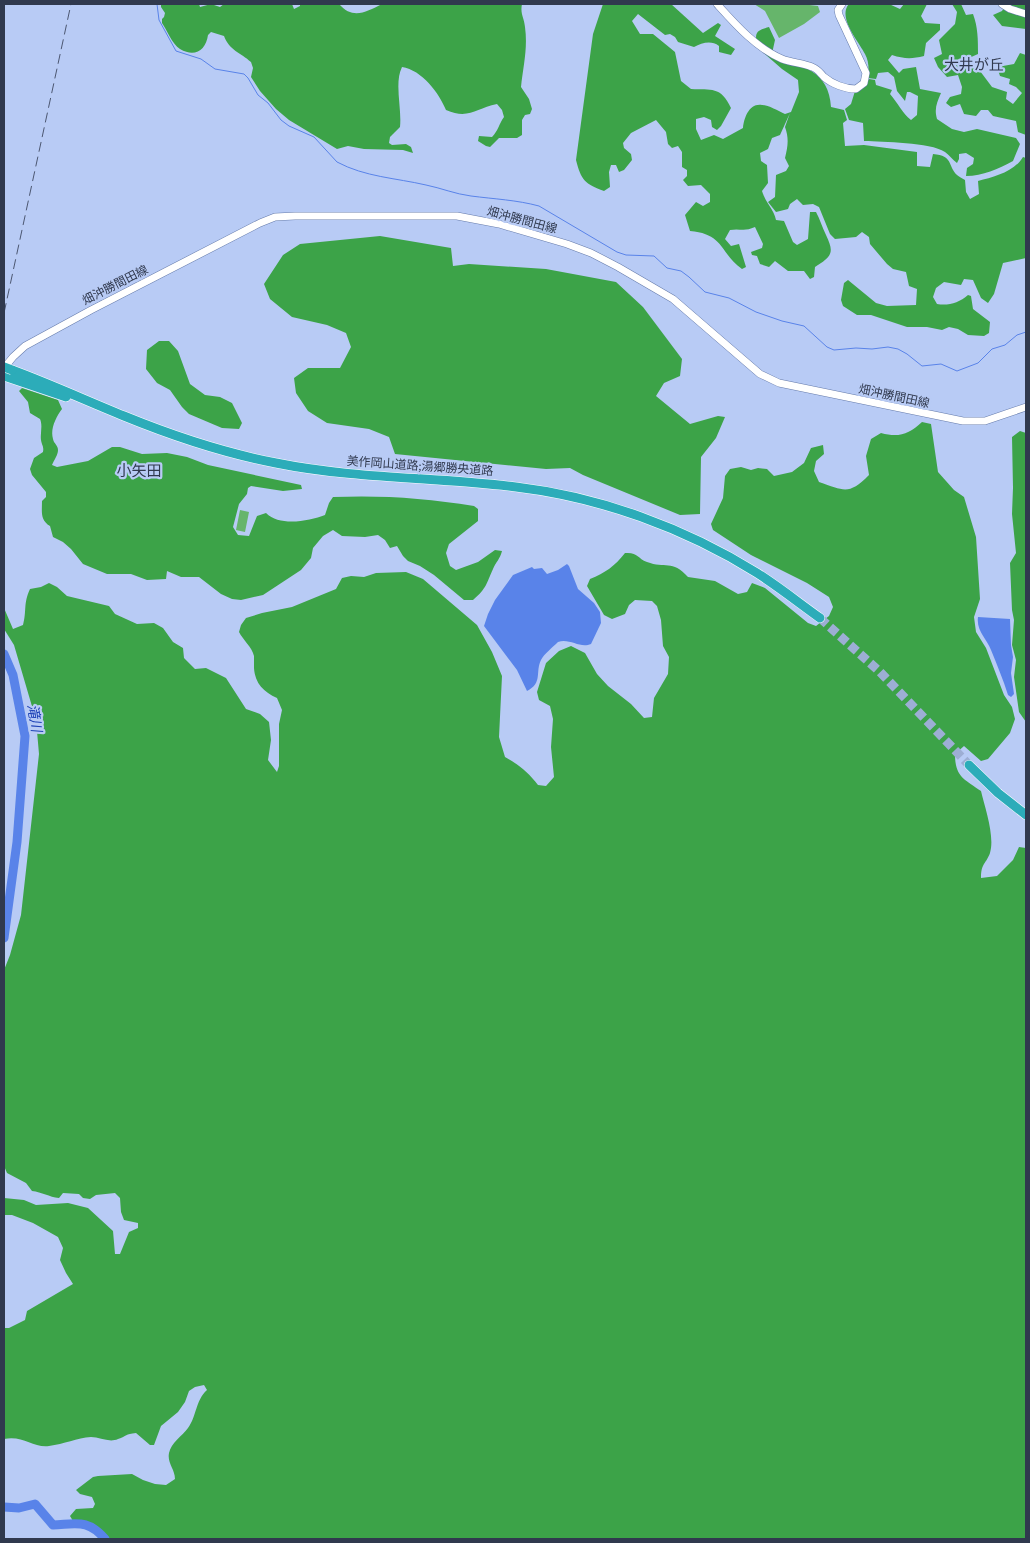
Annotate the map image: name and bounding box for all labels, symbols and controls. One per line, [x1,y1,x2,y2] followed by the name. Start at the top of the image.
[944,55,1004,76] district label: 大井が丘
[485,203,559,238] street label: 畑沖勝間田線
[79,262,151,309] street label: 畑沖勝間田線
[857,381,931,412] street label: 畑沖勝間田線
[346,453,494,480] street label: 美作岡山道路;湯郷勝央道路
[116,461,162,482] district label: 小矢田
[22,703,46,736] water label: 滝川

